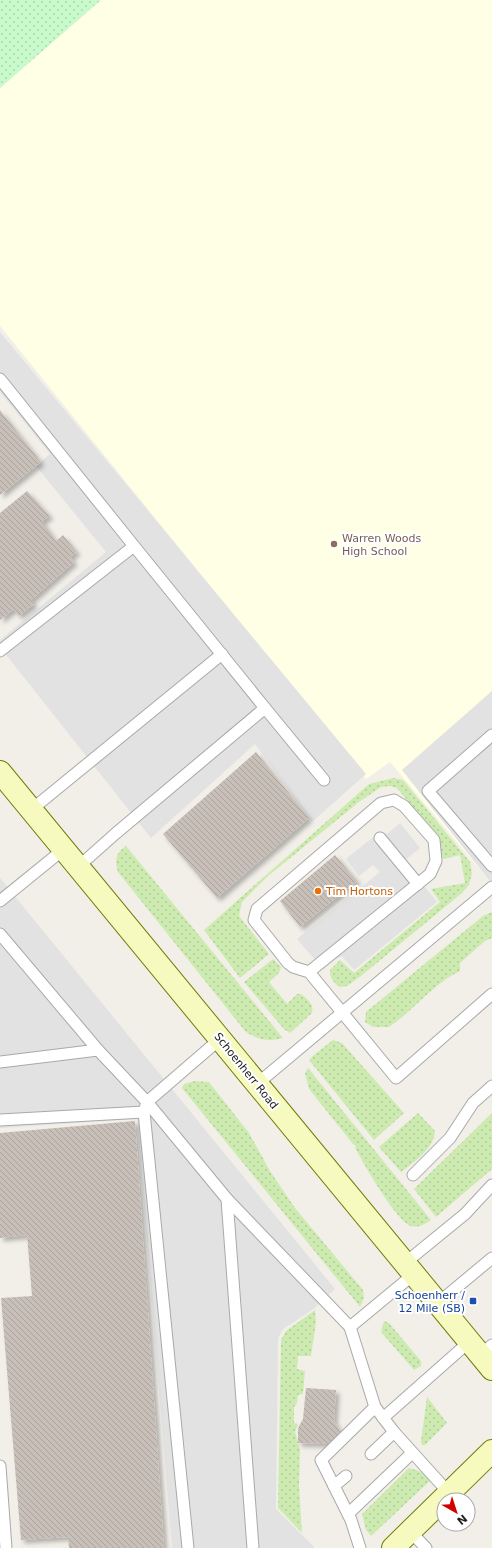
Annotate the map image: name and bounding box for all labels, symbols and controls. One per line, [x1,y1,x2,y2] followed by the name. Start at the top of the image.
[342,532,421,558] place label: Warren Woods High School
[329,539,339,549] marker: Warren Woods High School
[325,885,393,898] place label: Tim Hortons
[313,886,323,896] marker: Tim Hortons
[211,1030,281,1112] street label: Schoenherr Road
[395,1289,465,1315] place label: Schoenherr / 12 Mile (SB)
[468,1296,478,1306] marker: Schoenherr / 12 Mile (SB)
[436,1492,476,1532] north arrow
[454,1511,470,1527] text: N

